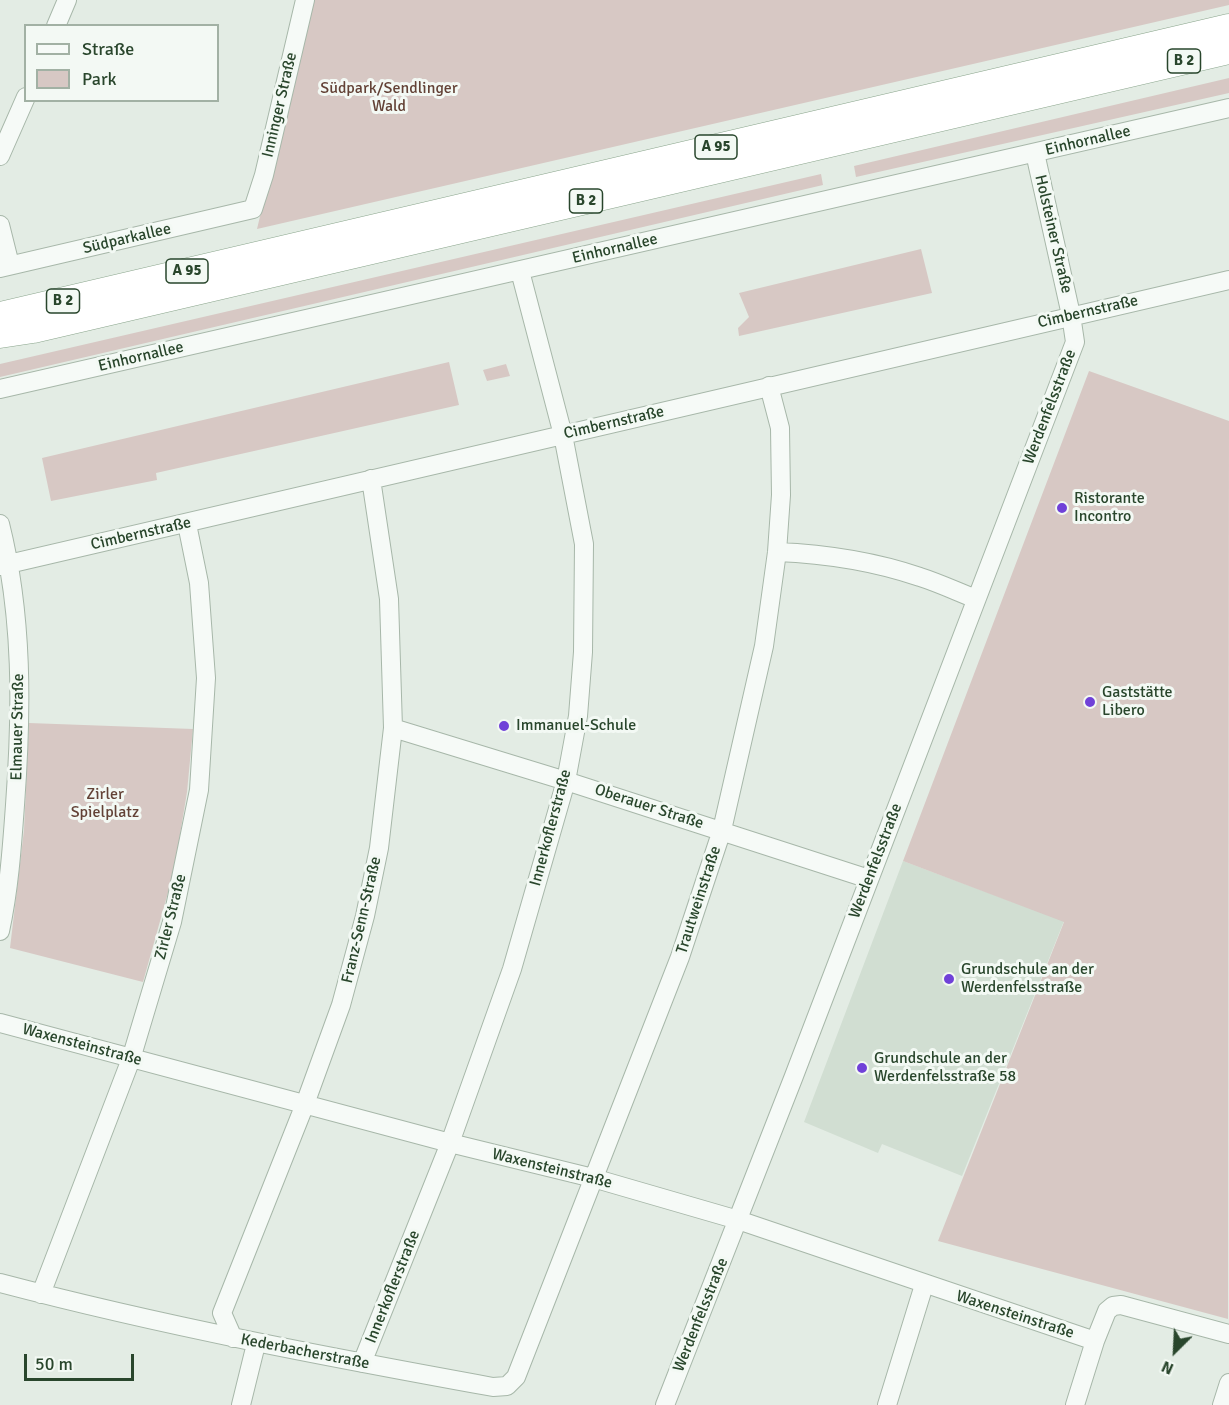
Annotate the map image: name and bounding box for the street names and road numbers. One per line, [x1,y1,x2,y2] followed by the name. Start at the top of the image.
[1168,49,1200,73] road number: B 2
[259,50,301,160] street label: Inninger Straße
[1043,122,1133,160] street label: Einhornallee
[695,135,737,159] road number: A 95
[1030,173,1076,295] street label: Holsteiner Straße
[570,189,602,213] road number: B 2
[81,220,173,258] street label: Südparkallee
[570,230,660,268] street label: Einhornallee
[166,259,208,283] road number: A 95
[46,289,80,313] road number: B 2
[1036,291,1140,333] street label: Cimbernstraße
[96,338,186,376] street label: Einhornallee
[1019,347,1081,467] street label: Werdenfelsstraße
[562,402,666,444] street label: Cimbernstraße
[89,513,193,555] street label: Cimbernstraße
[7,673,29,781] street label: Elmauer Straße
[526,768,576,888] street label: Innerkoflerstraße
[592,780,706,834] street label: Oberauer Straße
[845,801,907,921] street label: Werdenfelsstraße
[673,844,725,956] street label: Trautweinstraße
[338,855,386,985] street label: Franz-Senn-Straße
[151,872,191,962] street label: Zirler Straße
[20,1020,144,1070] street label: Waxensteinstraße
[490,1145,614,1193] street label: Waxensteinstraße
[362,1228,424,1346] street label: Innerkoflerstraße
[669,1255,733,1375] street label: Werdenfelsstraße
[954,1287,1076,1343] street label: Waxensteinstraße
[239,1330,371,1374] street label: Kederbacherstraße

